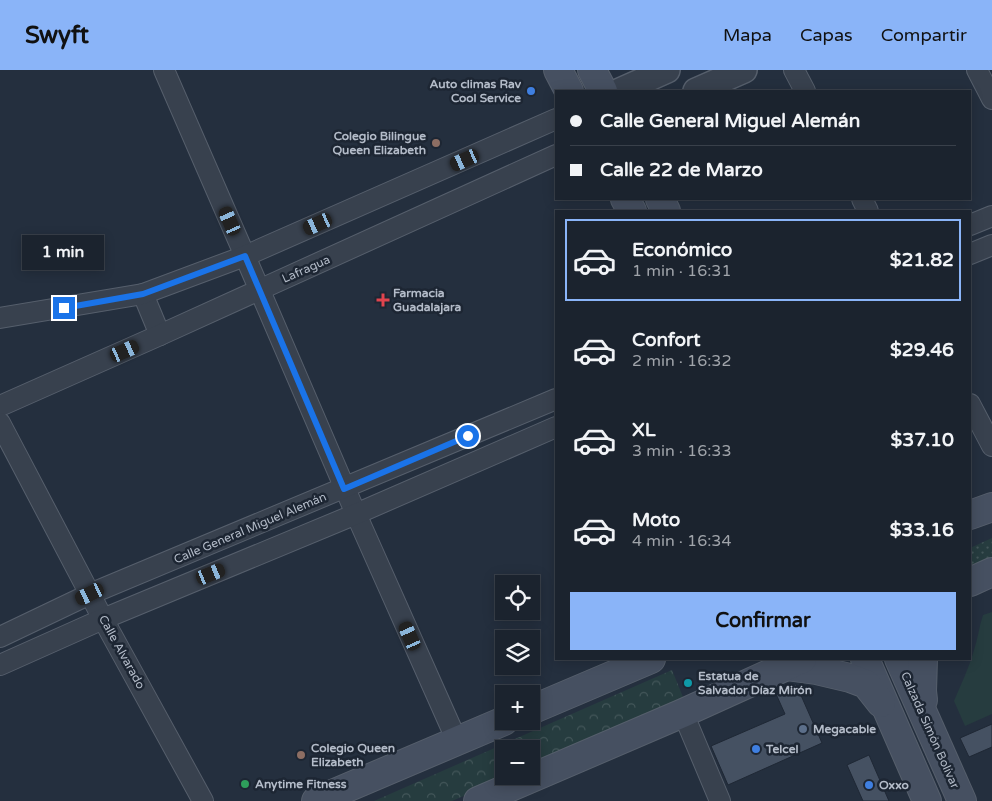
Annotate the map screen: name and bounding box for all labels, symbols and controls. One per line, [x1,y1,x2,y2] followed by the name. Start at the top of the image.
[25,21,89,50] text: Swyft
[723,24,772,46] text: Mapa
[800,24,853,46] text: Capas
[881,24,967,46] text: Compartir
[429,77,522,105] place label: Auto climas Rav Cool Service
[525,85,537,97] marker: Auto climas Rav Cool Service
[600,110,860,132] text: Calle General Miguel Alemán
[332,129,426,157] place label: Colegio Bilingue Queen Elizabeth
[430,137,442,149] marker: Colegio Bilingue Queen Elizabeth
[448,147,481,173] car
[600,159,763,181] text: Calle 22 de Marzo
[217,204,242,238] car
[301,211,334,237] car
[23,236,105,270] callout: 1 min
[572,238,617,283] icon: car
[632,239,732,261] text: Económico
[42,242,84,262] text: 1 min
[890,249,954,271] text: $21.82
[280,252,332,286] street label: Lafragua
[632,261,731,281] text: 1 min · 16:31
[393,286,462,315] place label: Farmacia Guadalajara
[377,294,389,306] marker: Farmacia Guadalajara
[53,297,75,319] route end
[572,328,617,373] icon: car
[632,329,701,351] text: Confort
[108,338,141,364] car
[890,339,954,361] text: $29.46
[632,351,731,371] text: 2 min · 16:32
[572,418,617,463] icon: car
[632,419,656,441] text: XL
[457,425,479,447] route start
[891,429,954,451] text: $37.10
[632,441,731,461] text: 3 min · 16:33
[172,489,328,567] street label: Calle General Miguel Alemán
[572,508,617,553] icon: car
[632,509,680,531] text: Moto
[890,519,954,541] text: $33.16
[632,531,731,551] text: 4 min · 16:34
[194,561,227,587] car
[495,575,540,785] map controls
[495,575,540,620] button: locate
[73,581,106,607] car
[570,592,956,650] button: Confirmar
[96,613,148,691] street label: Calle Alvarado
[397,619,422,653] car
[495,630,540,675] button: layers
[698,669,812,697] place label: Estatua de Salvador Díaz Mirón
[898,669,962,791] street label: Calzada Simón Bolívar
[682,677,694,689] marker: Estatua de Salvador Díaz Mirón
[495,685,540,730] button: +
[813,722,876,737] place label: Megacable
[797,723,809,735] marker: Megacable
[495,740,540,785] button: −
[311,741,395,769] place label: Colegio Queen Elizabeth
[765,742,798,756] place label: Telcel
[750,743,762,755] marker: Telcel
[295,749,307,761] marker: Colegio Queen Elizabeth
[255,777,347,792] place label: Anytime Fitness
[239,778,251,790] marker: Anytime Fitness
[879,778,909,792] place label: Oxxo
[863,779,875,791] marker: Oxxo

